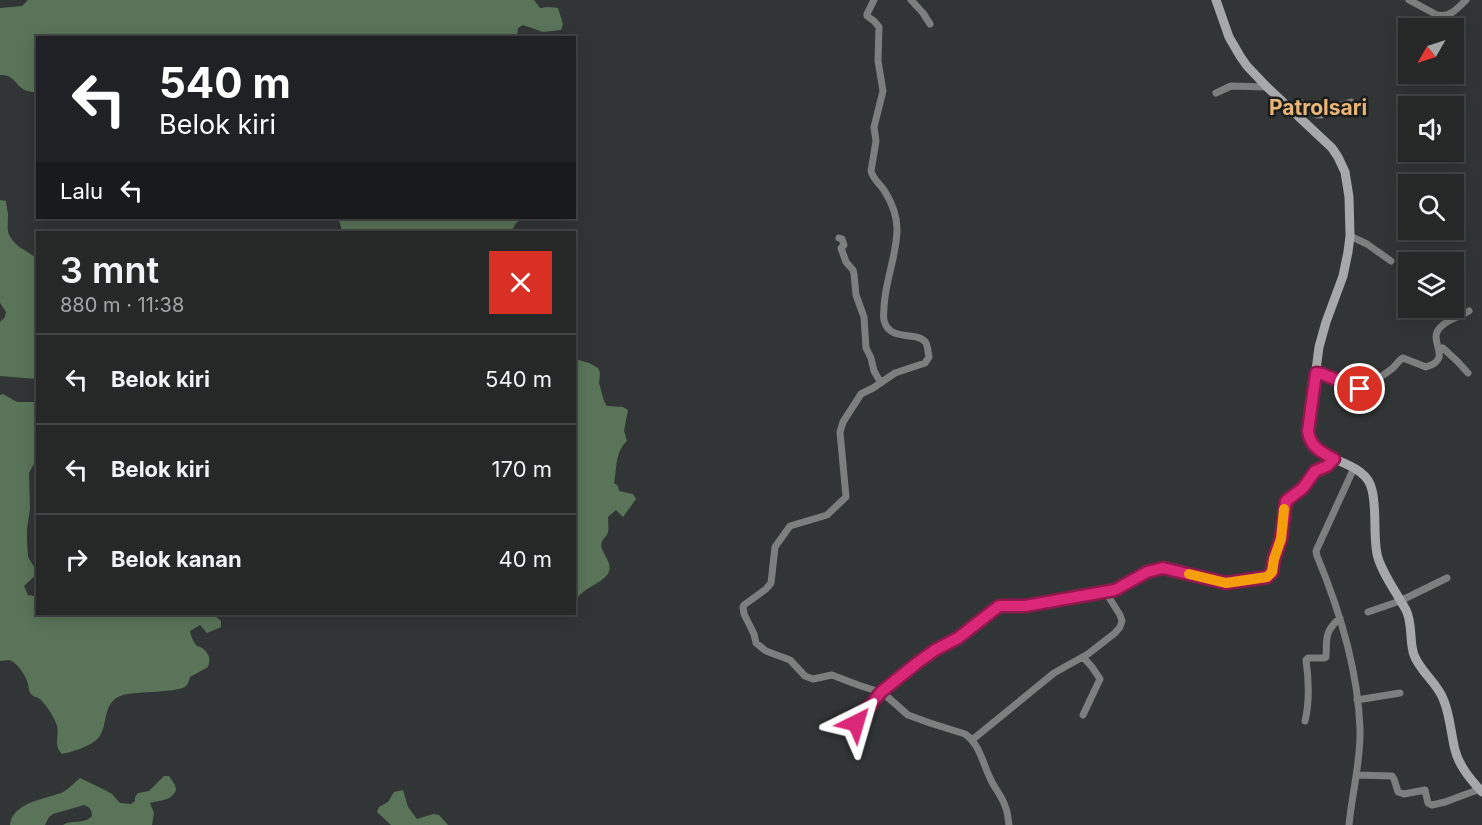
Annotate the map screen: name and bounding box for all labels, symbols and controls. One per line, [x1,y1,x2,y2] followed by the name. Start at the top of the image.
[1398,18,1464,84] north arrow
[1398,18,1464,318] map controls
[159,57,291,108] text: 540 m
[60,60,138,138] icon: left
[1269,95,1367,120] district label: Patrolsari
[1398,96,1464,162] button: sound
[159,108,276,141] text: Belok kiri
[115,174,148,207] icon: left
[1398,174,1464,240] button: search
[60,178,103,204] text: Lalu
[60,248,159,292] text: 3 mnt
[489,251,552,314] button: close
[1398,252,1464,318] button: layers
[60,293,184,317] text: 880 m · 11:38
[60,363,93,396] icon: left
[1334,363,1385,414] pin
[111,366,210,392] text: Belok kiri
[485,366,552,392] text: 540 m
[1343,372,1376,405] icon: arrive
[60,453,93,486] icon: left
[111,456,210,482] text: Belok kiri
[492,456,552,482] text: 170 m
[60,543,93,576] icon: right
[111,546,242,572] text: Belok kanan
[498,546,552,572] text: 40 m
[824,691,888,755] position arrow

